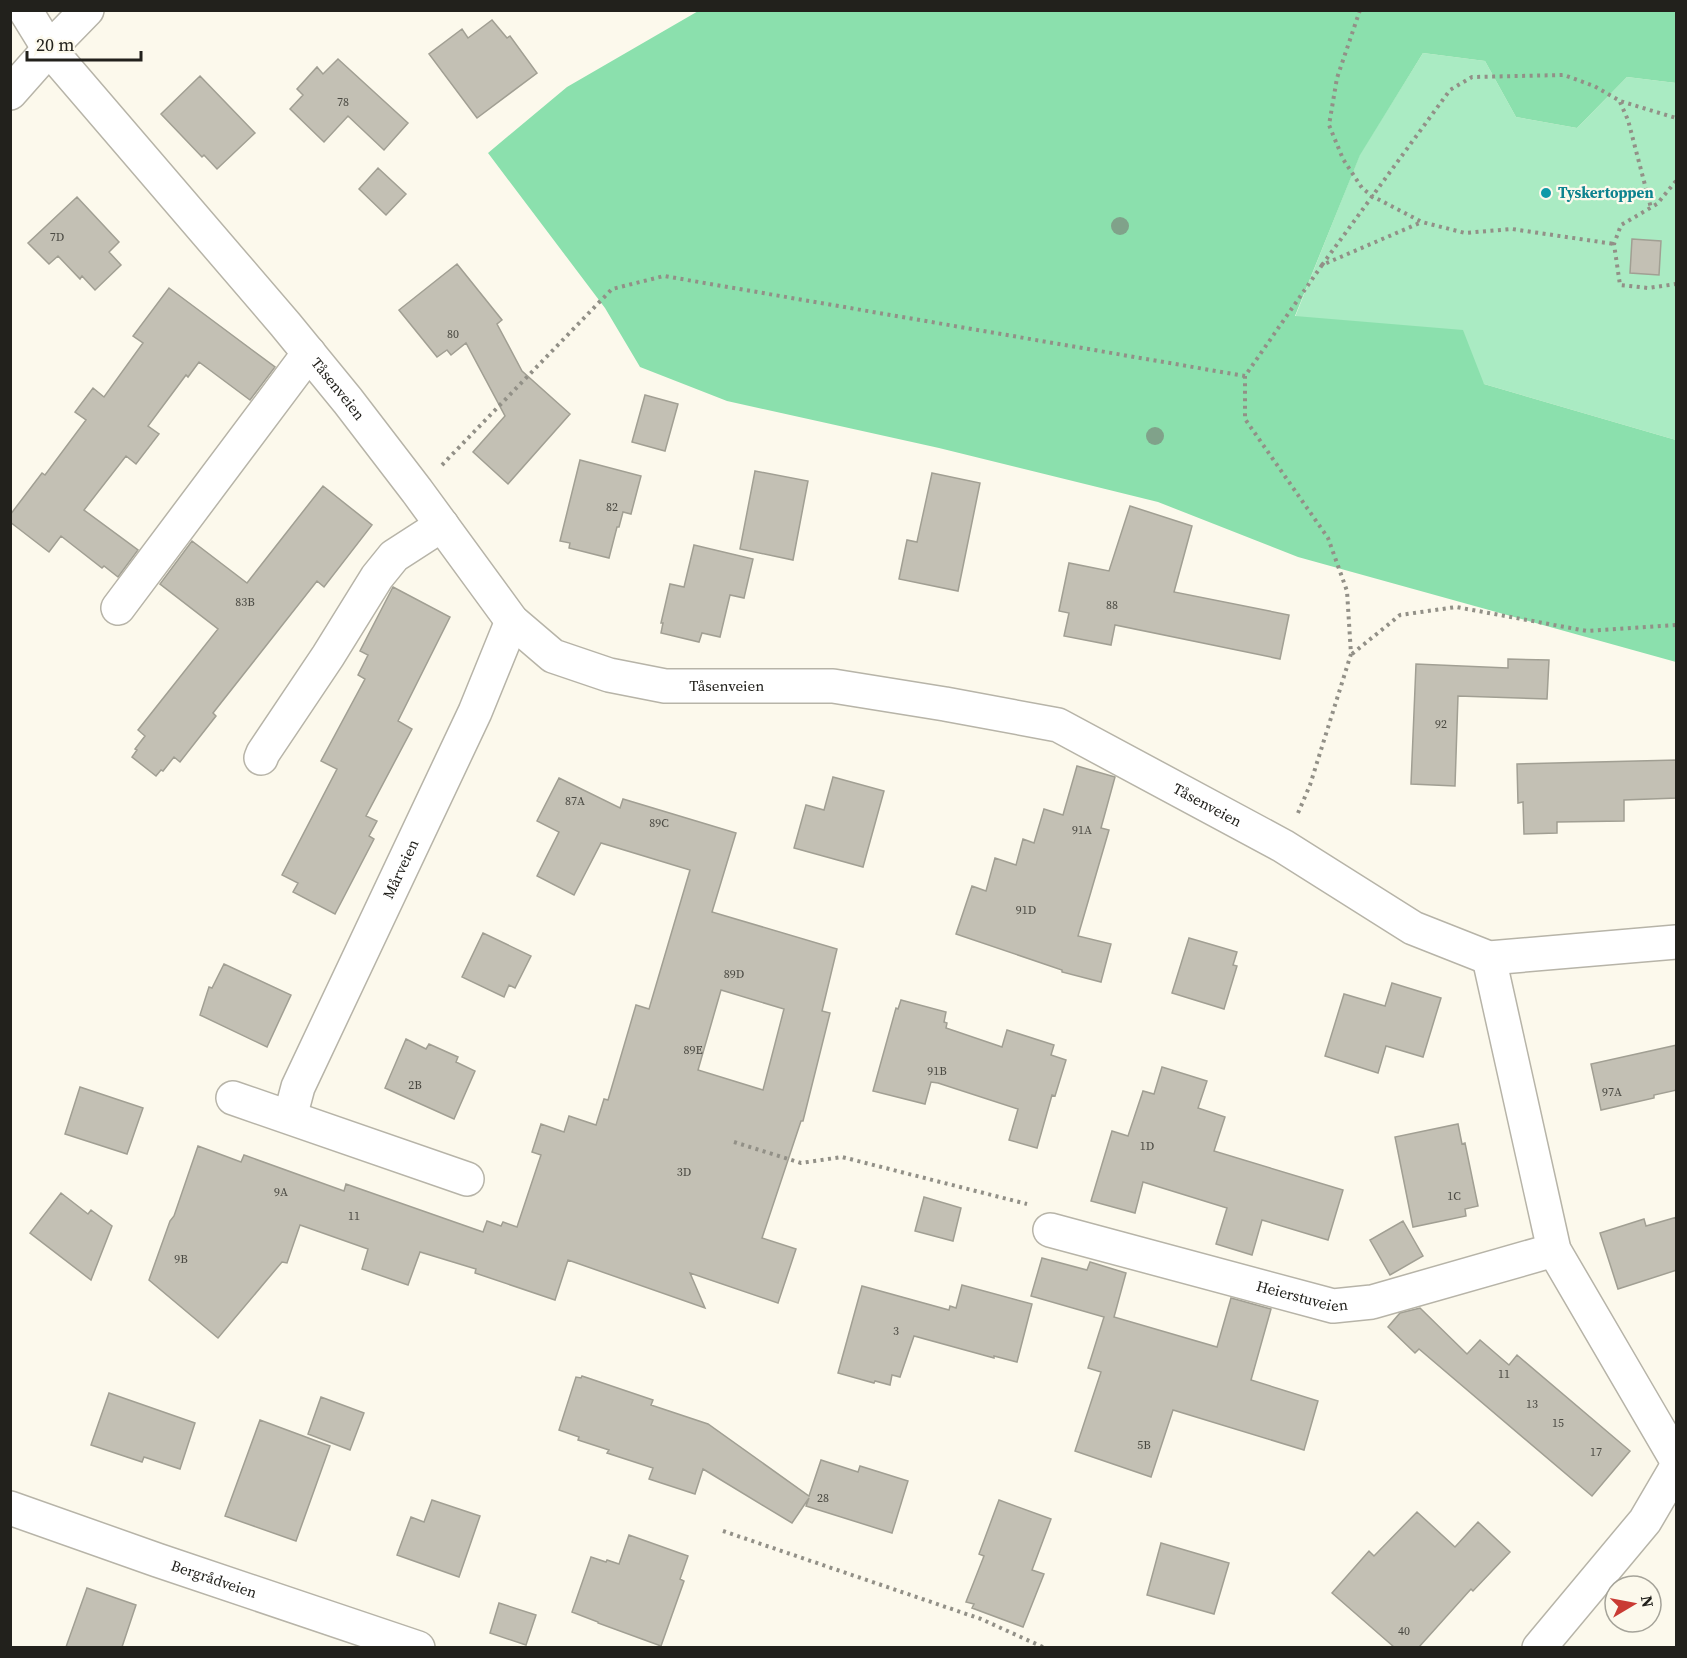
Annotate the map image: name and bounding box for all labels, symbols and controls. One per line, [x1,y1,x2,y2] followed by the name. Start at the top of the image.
[27,24,141,62] scale bar
[36,32,74,57] text: 20 m
[337,94,349,110] house number: 78
[1558,182,1654,203] place label: Tyskertoppen
[1539,186,1553,200] marker: Tyskertoppen
[50,229,64,245] house number: 7D
[447,326,459,342] house number: 80
[307,353,370,424] street label: Tåsenveien
[606,499,618,515] house number: 82
[235,594,255,610] house number: 83B
[1106,597,1118,613] house number: 88
[689,675,764,696] street label: Tåsenveien
[1435,716,1447,732] house number: 92
[1169,778,1245,832] street label: Tåsenveien
[565,793,585,809] house number: 87A
[649,815,669,831] house number: 89C
[1072,822,1092,838] house number: 91A
[377,836,423,902] street label: Mårveien
[1016,902,1036,918] house number: 91D
[724,966,744,982] house number: 89D
[683,1042,703,1058] house number: 89E
[927,1063,947,1079] house number: 91B
[408,1077,422,1093] house number: 2B
[1602,1084,1622,1100] house number: 97A
[1140,1138,1154,1154] house number: 1D
[677,1164,691,1180] house number: 3D
[274,1184,288,1200] house number: 9A
[1447,1188,1461,1204] house number: 1C
[348,1208,360,1224] house number: 11
[174,1251,188,1267] house number: 9B
[1254,1275,1349,1316] street label: Heierstuveien
[893,1323,899,1339] house number: 3
[1498,1366,1510,1382] house number: 11
[1526,1396,1538,1412] house number: 13
[1552,1415,1564,1431] house number: 15
[1137,1437,1151,1453] house number: 5B
[1590,1444,1602,1460] house number: 17
[817,1490,829,1506] house number: 28
[168,1554,260,1603] street label: Bergrådveien
[1603,1574,1663,1634] north arrow
[1636,1594,1660,1609] text: N
[1398,1623,1410,1639] house number: 40

